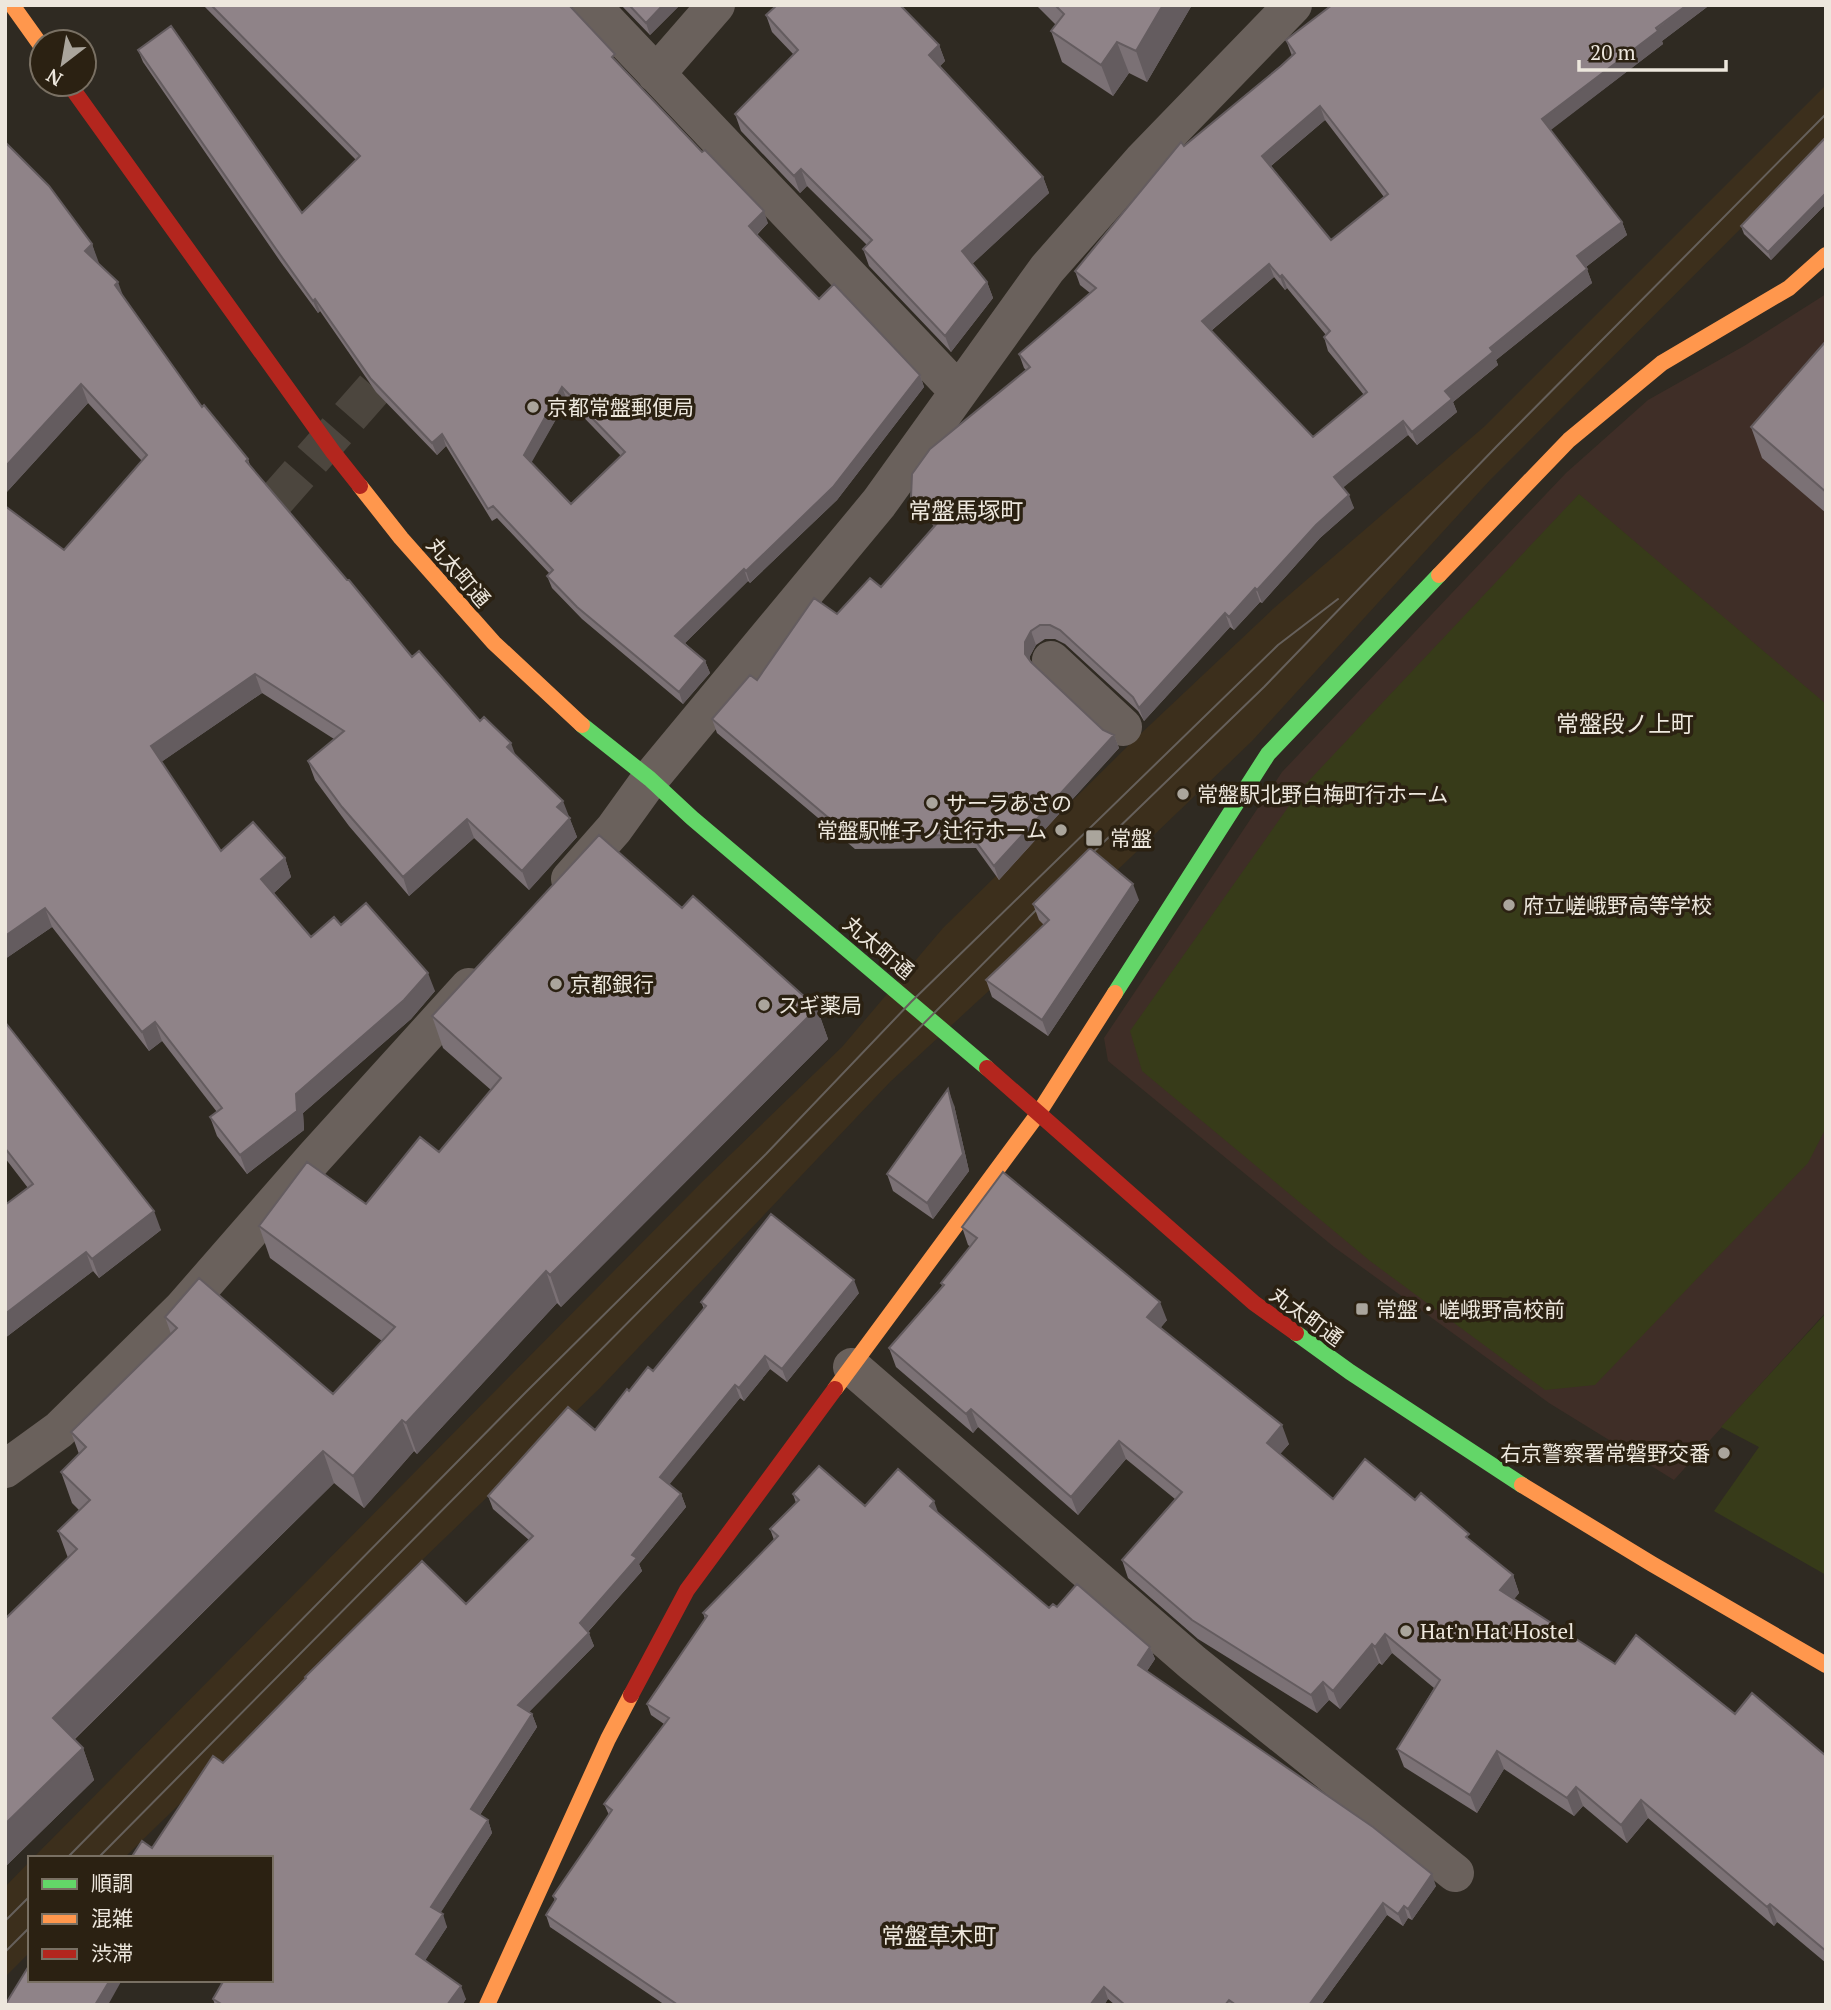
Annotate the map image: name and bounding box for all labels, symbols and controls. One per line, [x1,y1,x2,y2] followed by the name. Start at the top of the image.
[28,28,98,98] north arrow
[1579,28,1726,72] scale bar
[1590,38,1636,66] text: 20 m
[41,63,67,92] text: N
[547,393,694,421] place label: 京都常盤郵便局
[525,399,541,415] marker: 京都常盤郵便局
[909,495,1024,526] district label: 常盤馬塚町
[421,531,497,613] street label: 丸太町通
[1556,708,1694,739] district label: 常盤段ノ上町
[1197,780,1448,808] place label: 常盤駅北野白梅町行ホーム
[1175,786,1191,802] marker: 常盤駅北野白梅町行ホーム
[946,789,1072,817] place label: サーラあさの
[924,795,940,811] marker: サーラあさの
[817,816,1047,844] place label: 常盤駅帷子ノ辻行ホーム
[1053,822,1069,838] marker: 常盤駅帷子ノ辻行ホーム
[1110,824,1152,852] place label: 常盤
[1084,828,1104,848] marker: 常盤
[1523,891,1712,919] place label: 府立嵯峨野高等学校
[1501,897,1517,913] marker: 府立嵯峨野高等学校
[838,909,920,985] street label: 丸太町通
[570,970,654,998] place label: 京都銀行
[548,976,564,992] marker: 京都銀行
[778,991,862,1019] place label: スギ薬局
[756,997,772,1013] marker: スギ薬局
[1265,1280,1349,1352] street label: 丸太町通
[1376,1295,1565,1323] place label: 常盤・嵯峨野高校前
[1354,1301,1370,1317] marker: 常盤・嵯峨野高校前
[1500,1439,1710,1467] place label: 右京警察署常磐野交番
[1716,1445,1732,1461] marker: 右京警察署常磐野交番
[1420,1617,1574,1645] place label: Hat'n Hat Hostel
[1398,1623,1414,1639] marker: Hat'n Hat Hostel
[28,1856,273,1982] legend
[91,1869,133,1897] text: 順調
[91,1904,133,1932] text: 混雑
[882,1920,997,1951] district label: 常盤草木町
[91,1939,133,1967] text: 渋滞

